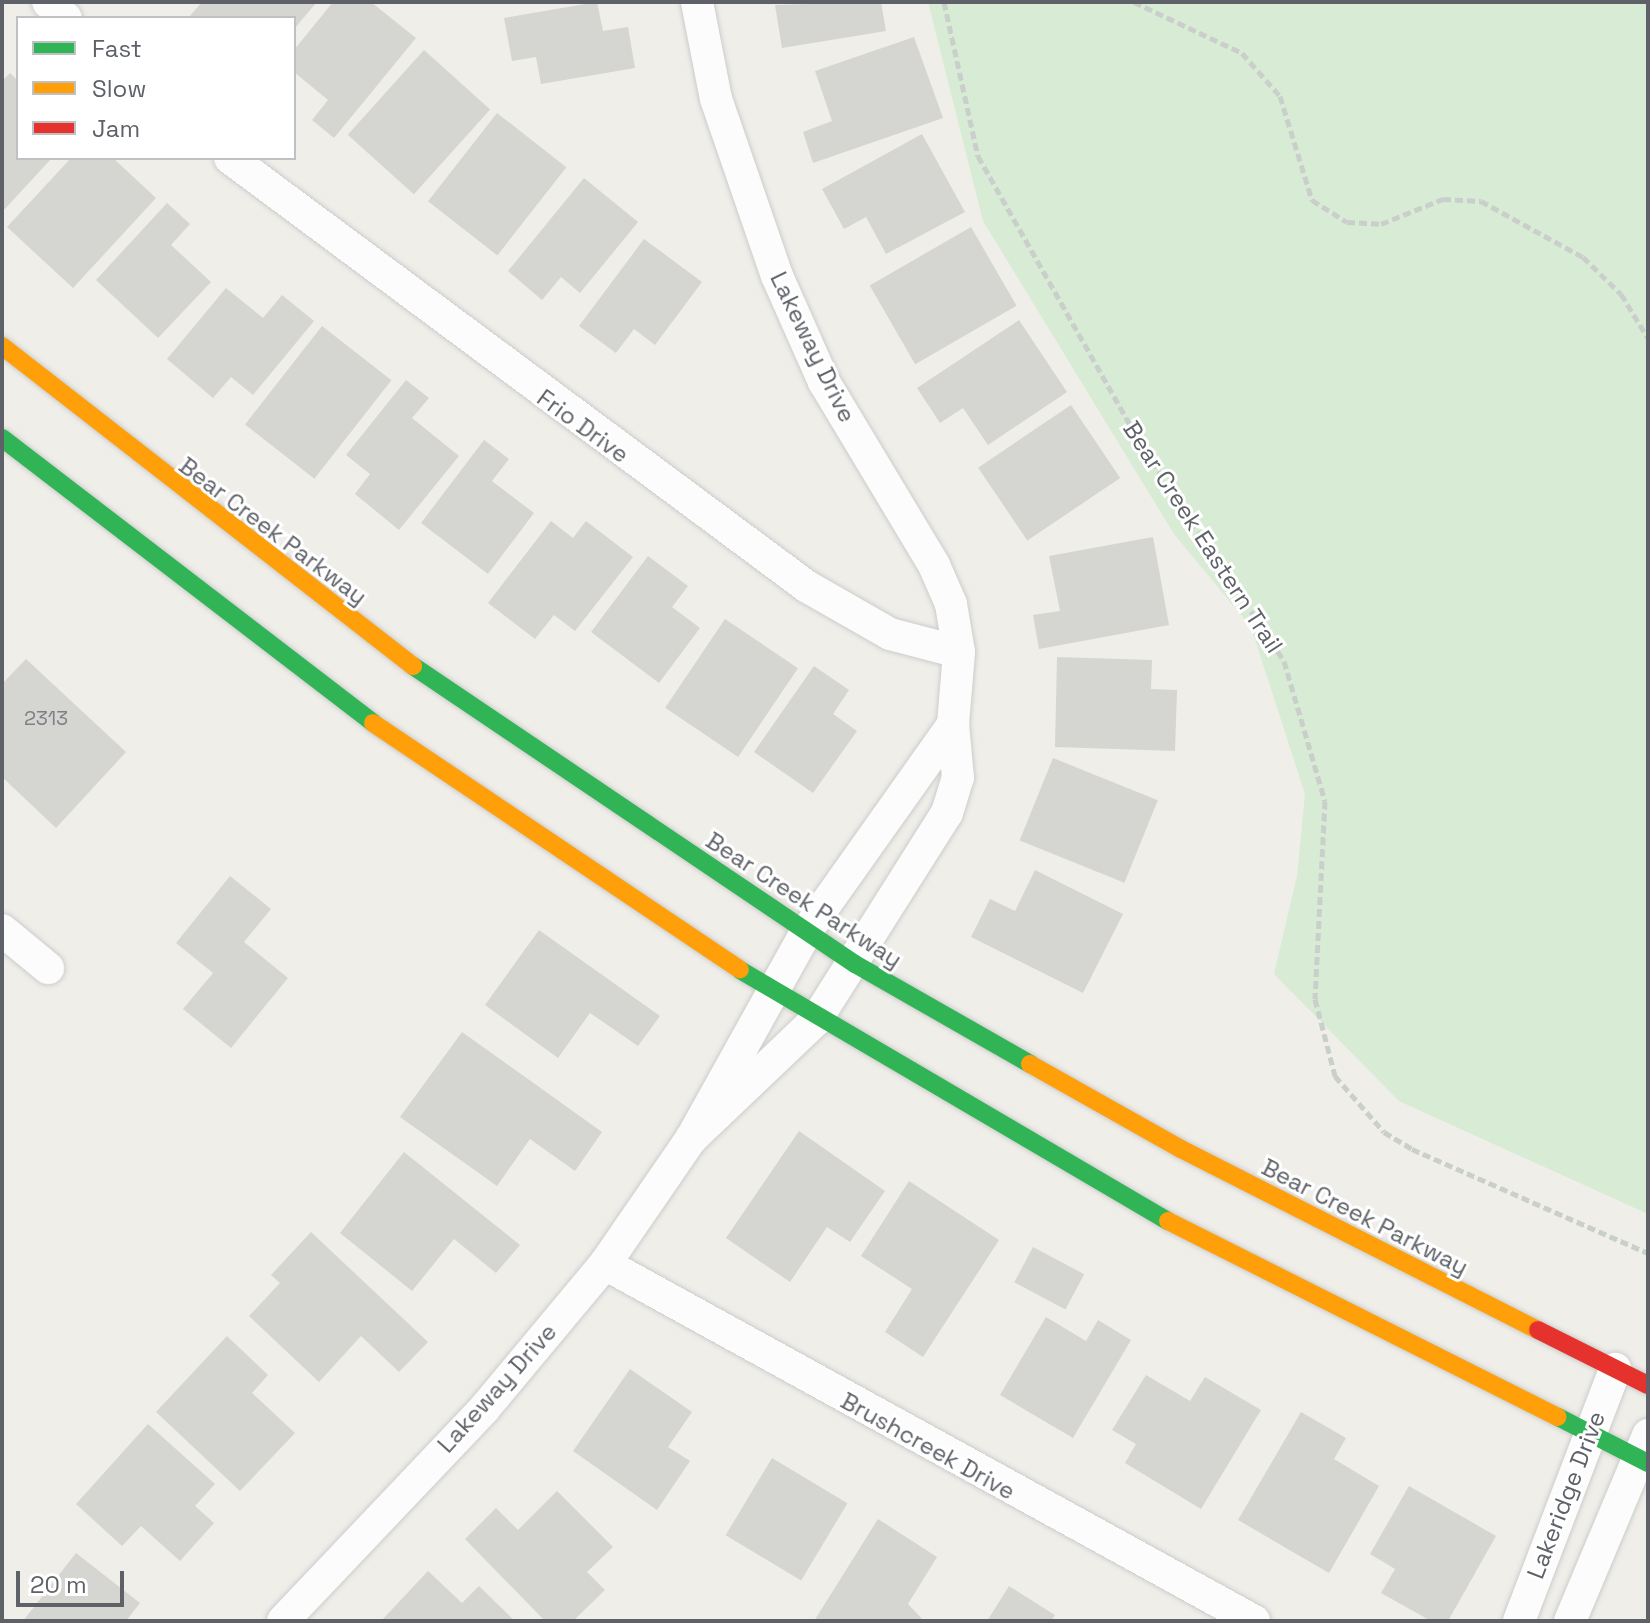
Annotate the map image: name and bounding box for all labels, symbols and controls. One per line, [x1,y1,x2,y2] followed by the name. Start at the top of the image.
[16,16,296,160] legend
[92,33,142,64] text: Fast
[92,73,146,104] text: Slow
[92,113,140,144] text: Jam
[764,267,862,427] street label: Lakeway Drive
[532,383,634,469] street label: Frio Drive
[1117,415,1289,659] street label: Bear Creek Eastern Trail
[173,451,373,611] street label: Bear Creek Parkway
[24,706,68,730] house number: 2313
[701,826,907,974] street label: Bear Creek Parkway
[1257,1152,1473,1282] street label: Bear Creek Parkway
[431,1317,563,1459] street label: Lakeway Drive
[836,1386,1020,1506] street label: Brushcreek Drive
[1521,1407,1611,1583] street label: Lakeridge Drive
[20,1555,128,1605] scale bar
[30,1569,87,1600] text: 20 m

